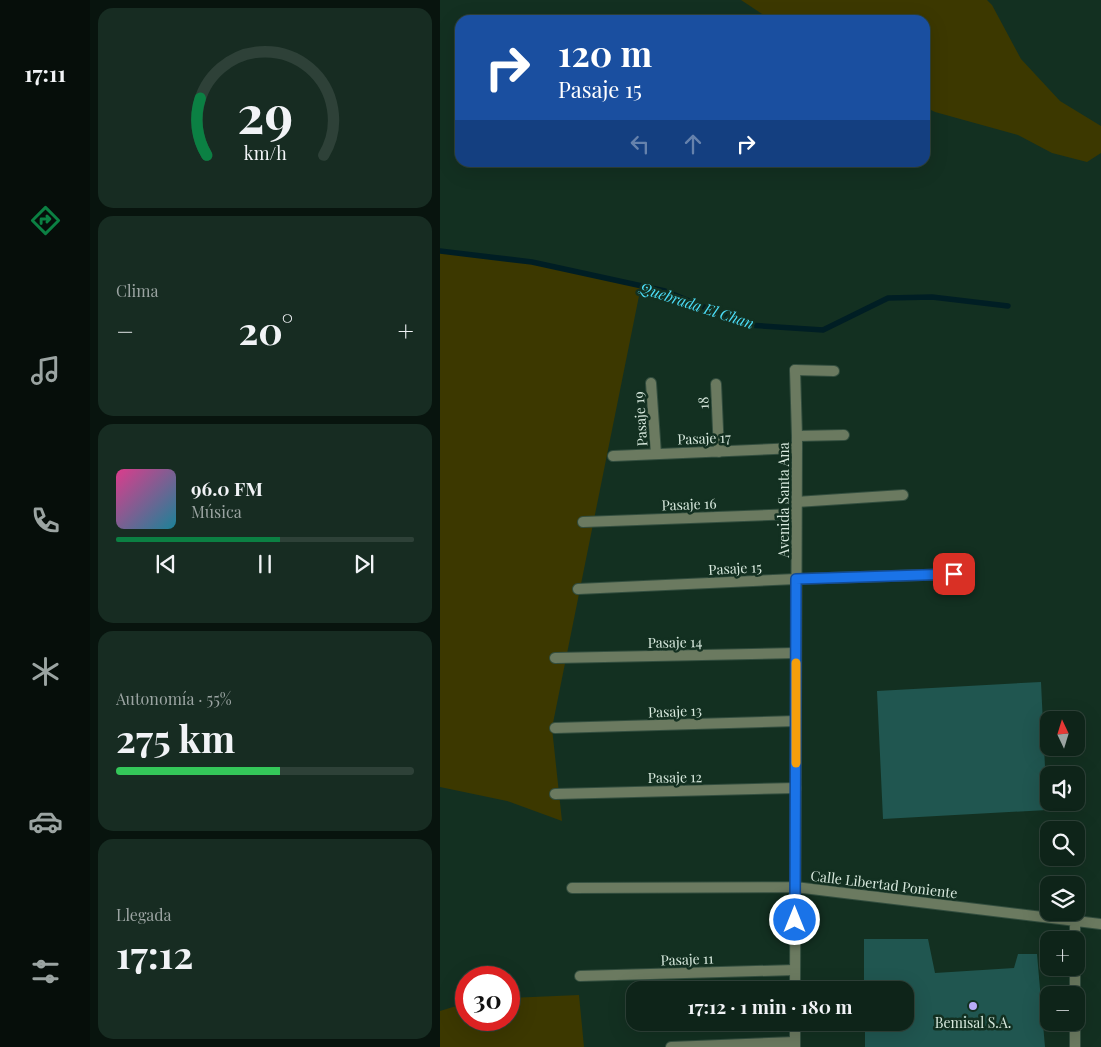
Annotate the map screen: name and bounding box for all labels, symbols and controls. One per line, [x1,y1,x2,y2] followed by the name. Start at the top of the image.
[558,29,652,76] text: 120 m
[475,35,540,100] icon: right
[24,58,66,88] text: 17:11
[558,74,642,104] text: Pasaje 15
[237,78,293,147] text: 29
[626,130,654,158] icon: left
[679,130,707,158] icon: ahead
[732,130,760,158] icon: right
[244,141,287,164] text: km/h
[28,203,63,238] icon: directions
[636,277,757,333] water label: Quebrada El Chan
[116,280,158,301] text: Clima
[238,304,293,355] text: 20°
[116,312,134,349] text: −
[398,312,414,349] text: +
[28,353,63,388] icon: music
[629,391,651,447] street label: Pasaje 19
[693,396,713,410] street label: 18
[677,428,731,448] street label: Pasaje 17
[774,442,793,559] street label: Avenida Santa Ana
[191,475,263,501] text: 96.0 FM
[661,494,717,514] street label: Pasaje 16
[191,501,242,522] text: Música
[28,503,63,538] icon: phone
[152,550,180,578] icon: previous
[251,550,279,578] icon: pause
[350,550,378,578] icon: next
[933,553,975,595] pin
[708,557,762,579] street label: Pasaje 15
[940,560,968,588] icon: arrive
[647,632,703,652] street label: Pasaje 14
[28,654,63,689] icon: climate
[116,688,232,709] text: Autonomía · 55%
[648,701,702,721] street label: Pasaje 13
[1040,711,1085,756] north arrow
[1040,711,1085,1031] map controls
[116,712,235,763] text: 275 km
[1040,766,1085,811] button: sound
[648,767,703,787] street label: Pasaje 12
[28,804,63,839] icon: car
[1040,821,1085,866] button: search
[810,866,958,902] street label: Calle Libertad Poniente
[1040,876,1085,921] button: layers
[768,893,820,945] position arrow
[116,904,171,925] text: Llegada
[116,928,193,979] text: 17:12
[1040,931,1085,976] button: +
[660,949,714,969] street label: Pasaje 11
[28,954,63,989] icon: filters
[455,966,520,1031] speed limit sign: 30
[1040,986,1085,1031] button: −
[687,993,853,1019] text: 17:12 · 1 min · 180 m
[967,1000,979,1012] marker: Bemisal S.A.
[935,1013,1011,1032] place label: Bemisal S.A.

